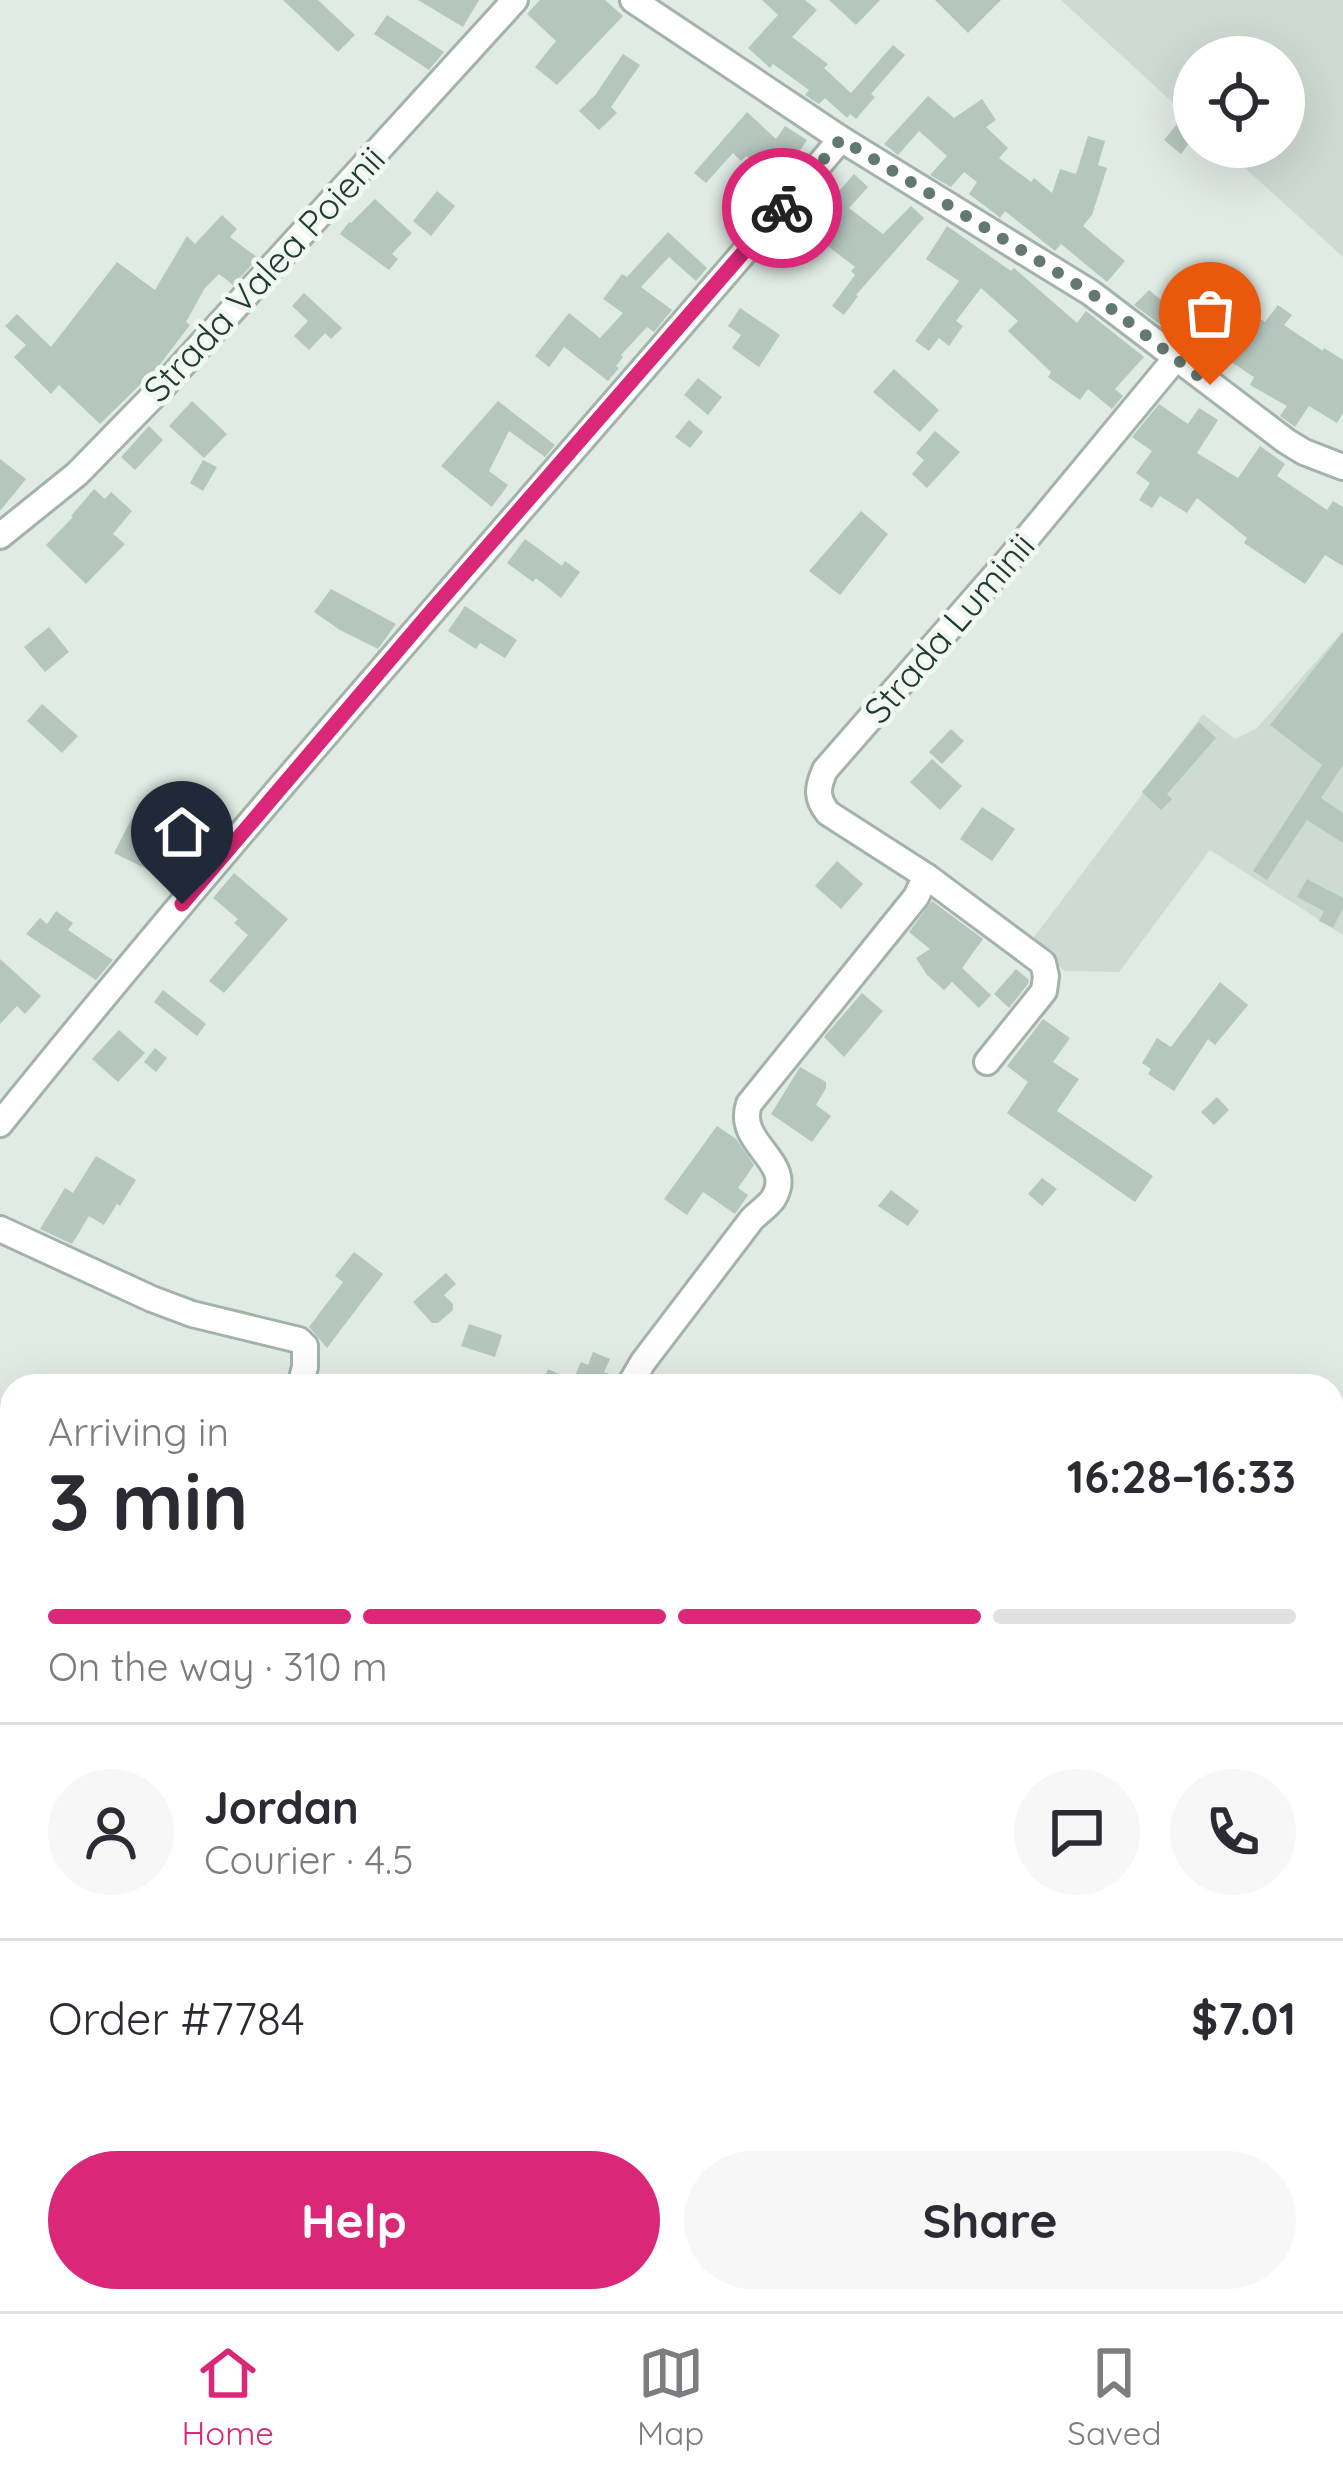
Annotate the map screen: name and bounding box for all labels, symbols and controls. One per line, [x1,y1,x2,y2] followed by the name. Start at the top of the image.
[1173,36,1305,168] map controls
[1173,36,1305,168] button: locate
[133,136,394,411] street label: Strada Valea Poienii
[722,148,842,268] courier
[749,175,815,241] icon: bike
[1159,262,1261,385] pin
[1177,280,1243,346] icon: bag
[854,523,1044,732] street label: Strada Luminii
[131,781,233,904] pin
[149,799,215,865] icon: home
[48,1407,229,1456] text: Arriving in
[1067,1448,1296,1504] text: 16:28–16:33
[48,1452,249,1550] text: 3 min
[48,1642,388,1691] text: On the way · 310 m
[48,1769,174,1895] button: person
[1014,1769,1140,1895] button: chat
[1170,1769,1296,1895] button: phone
[204,1779,359,1835] text: Jordan
[204,1835,413,1884] text: Courier · 4.5
[48,1990,305,2046] text: Order #7784
[1191,1990,1296,2046] text: $7.01
[48,2151,660,2289] button: Help
[684,2151,1296,2289] button: Share
[182,2340,274,2453] tab: Home
[637,2340,704,2453] tab: Map
[1067,2340,1161,2453] tab: Saved

